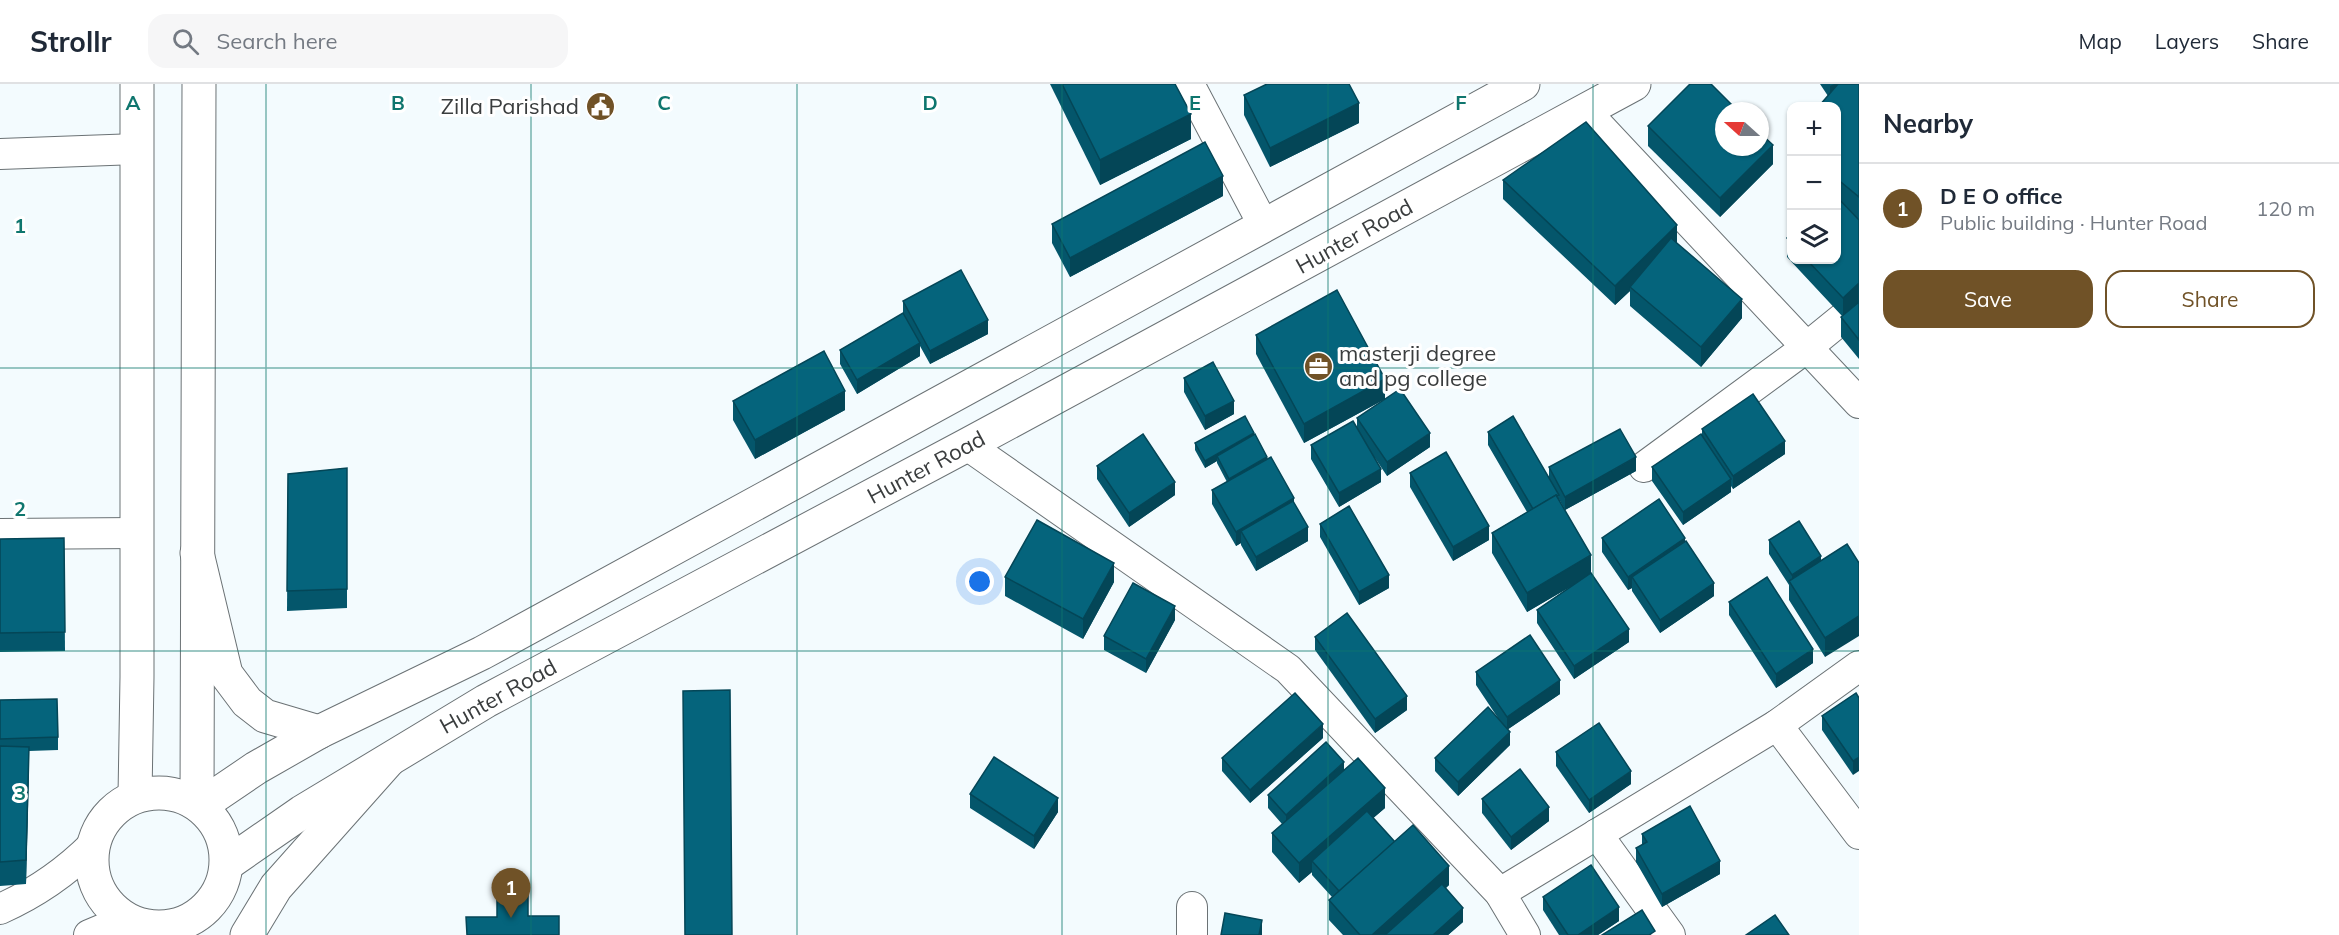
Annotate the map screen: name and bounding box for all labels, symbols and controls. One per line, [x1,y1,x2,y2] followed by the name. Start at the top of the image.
[148,14,568,68] search box
[30,24,112,59] text: Strollr
[169,25,202,58] icon: search
[217,27,337,55] text: Search here
[2079,28,2122,54] text: Map
[2155,28,2219,54] text: Layers
[2252,28,2309,54] text: Share
[126,90,141,115] text: A
[391,90,405,115] text: B
[584,90,616,122] public building icon: Zilla Parishad
[657,90,671,115] text: C
[922,90,938,115] text: D
[1189,90,1201,115] text: E
[1455,90,1467,115] text: F
[441,92,579,120] place label: Zilla Parishad
[1715,102,1769,156] north arrow
[1787,102,1841,264] map controls
[1787,102,1841,156] button: +
[1883,107,1973,140] text: Nearby
[1787,156,1841,210] button: −
[1940,182,2062,210] text: D E O office
[1291,192,1417,280] street label: Hunter Road
[1897,196,1909,221] text: 1
[2256,196,2315,221] text: 120 m
[1787,210,1841,264] button: layers
[1940,210,2208,235] text: Public building · Hunter Road
[14,213,26,238] text: 1
[1883,270,2093,328] button: Save
[2105,270,2315,328] button: Share
[1339,339,1496,392] place label: masterji degree and pg college
[1302,350,1334,382] office icon: masterji degree and pg college
[862,424,990,510] street label: Hunter Road
[14,496,26,521] text: 2
[965,567,994,596] your location
[435,652,561,740] street label: Hunter Road
[14,780,26,805] text: 3
[492,868,530,918] pin: 1

